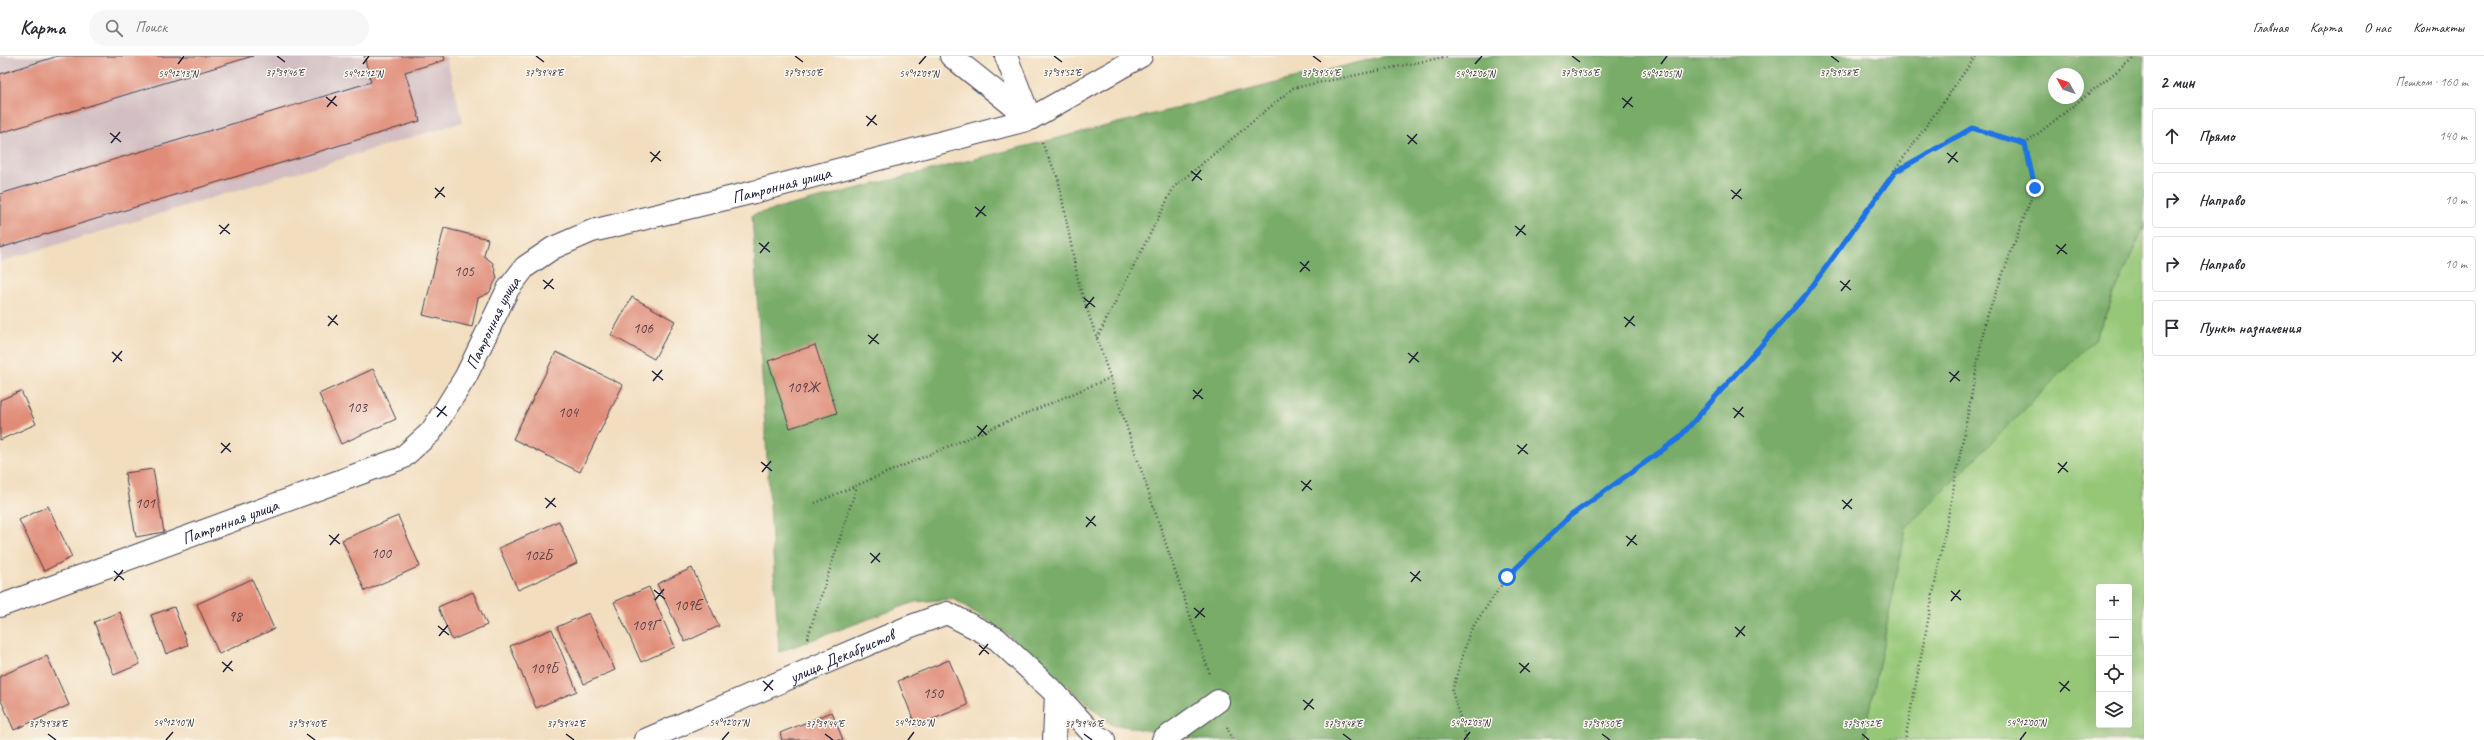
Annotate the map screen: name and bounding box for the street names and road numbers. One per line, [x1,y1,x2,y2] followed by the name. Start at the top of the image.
[730,161,834,207] street label: Патронная улица
[460,270,526,373] street label: Патронная улица
[179,493,283,549] street label: Патронная улица
[785,623,900,688] street label: улица Декабристов

